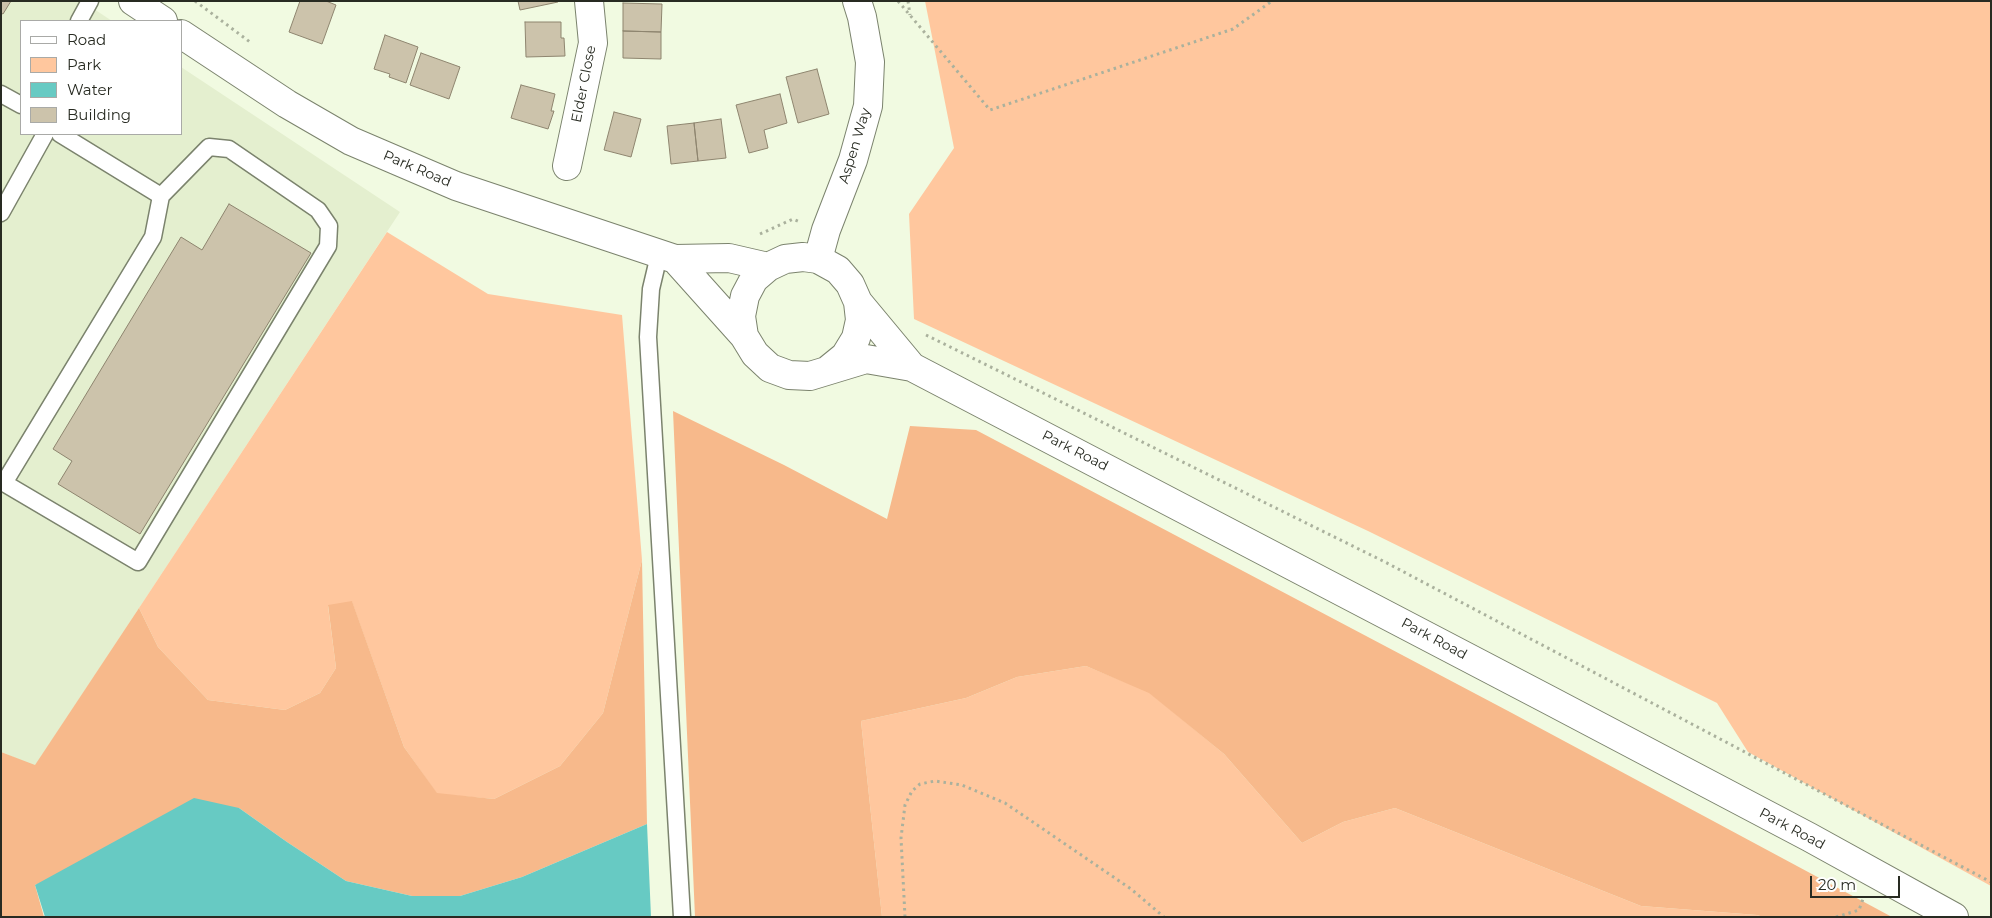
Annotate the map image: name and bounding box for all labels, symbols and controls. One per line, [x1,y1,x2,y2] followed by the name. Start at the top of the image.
[20,20,182,135] legend
[67,30,106,49] text: Road
[568,44,600,124] street label: Elder Close
[67,55,101,74] text: Park
[67,80,113,99] text: Water
[67,105,131,124] text: Building
[836,106,874,186] street label: Aspen Way
[380,147,454,191] street label: Park Road
[1039,427,1111,475] street label: Park Road
[1398,615,1470,663] street label: Park Road
[1756,805,1828,853] street label: Park Road
[1812,866,1902,898] scale bar
[1818,875,1856,894] text: 20 m

